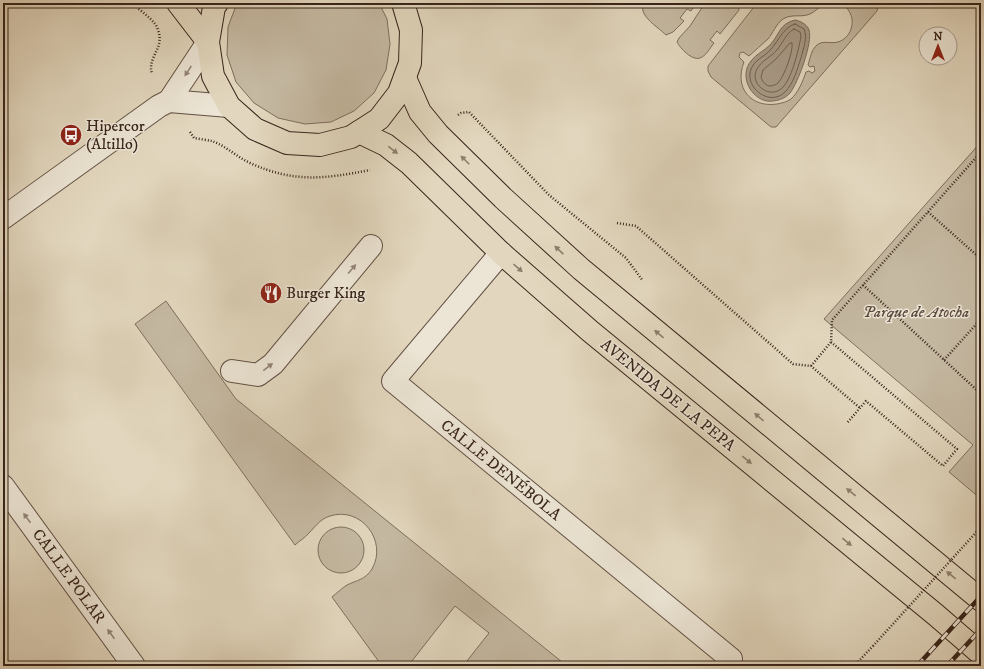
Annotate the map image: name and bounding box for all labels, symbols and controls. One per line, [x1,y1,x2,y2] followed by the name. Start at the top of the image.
[918,26,958,66] north arrow
[933,30,943,44] text: N
[184,66,192,77] one-way arrow
[86,116,145,154] place label: Hipercor (Altillo)
[58,122,84,148] bus stop icon: Hipercor (Altillo)
[387,146,398,155] one-way arrow
[460,156,470,165] one-way arrow
[555,246,564,255] one-way arrow
[348,263,357,274] one-way arrow
[514,263,523,272] one-way arrow
[258,280,284,306] restaurant icon: Burger King
[286,283,365,303] place label: Burger King
[863,302,969,322] park label: Parque de Atocha
[653,329,664,338] one-way arrow
[596,334,740,456] street label: AVENIDA DE LA PEPA
[262,363,273,372] one-way arrow
[753,412,764,421] one-way arrow
[437,415,566,525] street label: CALLE DENÉBOLA
[741,455,752,464] one-way arrow
[845,488,856,497] one-way arrow
[23,513,31,523] one-way arrow
[28,525,110,627] street label: CALLE POLAR
[842,538,852,547] one-way arrow
[946,570,957,579] one-way arrow
[107,629,115,640] one-way arrow

